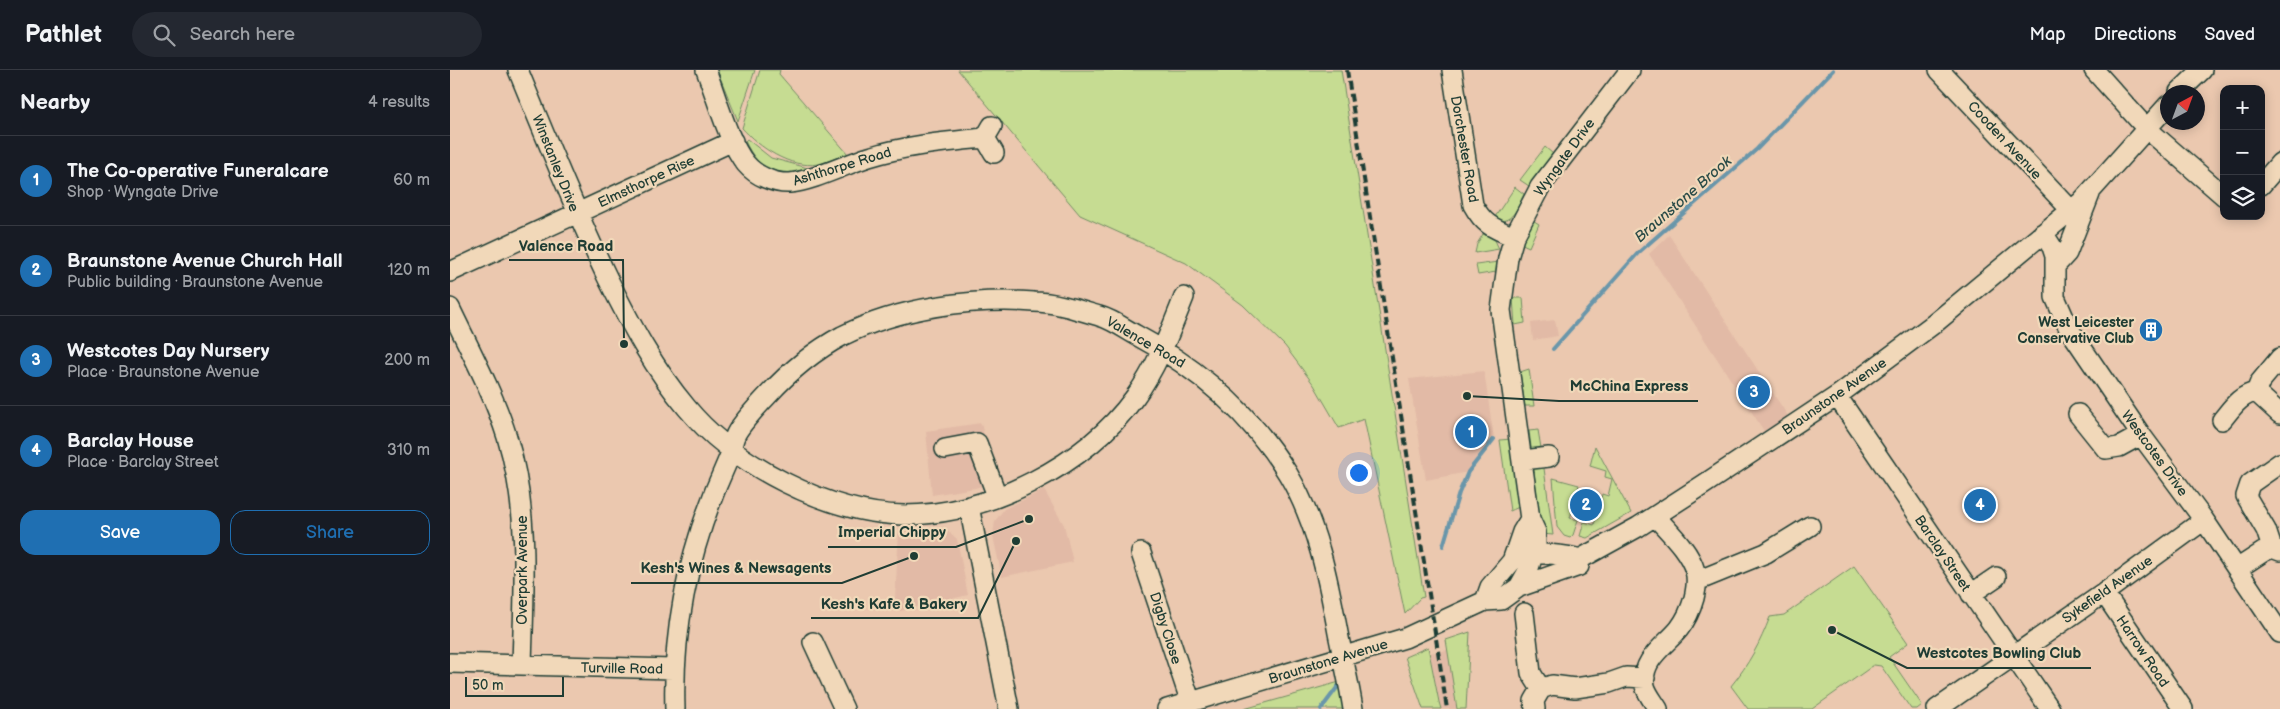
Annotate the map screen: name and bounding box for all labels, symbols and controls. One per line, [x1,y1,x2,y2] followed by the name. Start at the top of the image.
[132,12,482,57] search box
[25,20,102,49] text: Pathlet
[150,21,178,49] icon: search
[190,23,295,46] text: Search here
[2030,24,2066,45] text: Map
[2094,24,2176,45] text: Directions
[2204,24,2255,45] text: Saved
[2160,85,2205,130] north arrow
[2220,85,2265,220] map controls
[2220,85,2265,130] button: +
[20,90,90,115] text: Nearby
[368,93,430,112] text: 4 results
[1447,94,1482,204] street label: Dorchester Road
[1964,98,2045,183] street label: Cooden Avenue
[528,112,583,214] street label: Winstanley Drive
[1531,115,1598,199] street label: Wyngate Drive
[2220,130,2265,175] button: −
[791,143,893,189] street label: Ashthorpe Road
[1631,151,1736,247] water label: Braunstone Brook
[595,152,697,211] street label: Elmsthorpe Rise
[67,160,329,183] text: The Co-operative Funeralcare
[33,171,39,190] text: 1
[393,171,430,190] text: 60 m
[2220,175,2265,220] button: layers
[67,183,219,202] text: Shop · Wyngate Drive
[509,230,623,260] callout: Valence Road
[519,237,613,256] text: Valence Road
[67,250,342,273] text: Braunstone Avenue Church Hall
[31,261,41,280] text: 2
[387,261,430,280] text: 120 m
[67,273,323,292] text: Public building · Braunstone Avenue
[1103,313,1188,372] street label: Valence Road
[2017,314,2134,347] place label: West Leicester Conservative Club
[2138,317,2164,343] building icon: West Leicester Conservative Club
[67,340,269,363] text: Westcotes Day Nursery
[31,351,41,370] text: 3
[384,351,430,370] text: 200 m
[1779,354,1890,439] street label: Braunstone Avenue
[67,363,259,382] text: Place · Braunstone Avenue
[1559,371,1698,401] callout: McChina Express
[1738,373,1770,411] pin: 3
[1570,377,1688,396] text: McChina Express
[2118,407,2191,500] street label: Westcotes Drive
[1455,413,1487,451] pin: 1
[67,430,194,453] text: Barclay House
[31,441,41,460] text: 4
[387,441,430,460] text: 310 m
[67,453,219,472] text: Place · Barclay Street
[1346,460,1372,486] your location
[1570,486,1602,524] pin: 2
[1964,486,1996,524] pin: 4
[20,510,220,555] button: Save
[230,510,430,555] button: Share
[1911,512,1975,595] street label: Barclay Street
[514,515,531,625] street label: Overpark Avenue
[828,517,956,547] callout: Imperial Chippy
[838,523,946,542] text: Imperial Chippy
[2059,552,2156,627] street label: Sykefield Avenue
[631,553,842,583] callout: Kesh's Wines & Newsagents
[641,559,832,578] text: Kesh's Wines & Newsagents
[811,588,978,618] callout: Kesh's Kafe & Bakery
[1146,590,1185,666] street label: Digby Close
[821,595,967,614] text: Kesh's Kafe & Bakery
[2112,612,2173,690] street label: Harrow Road
[1267,635,1390,688] street label: Braunstone Avenue
[1907,638,2091,668] callout: Westcotes Bowling Club
[1917,644,2081,663] text: Westcotes Bowling Club
[581,659,663,678] street label: Turville Road
[465,674,564,697] scale bar
[472,677,504,694] text: 50 m

